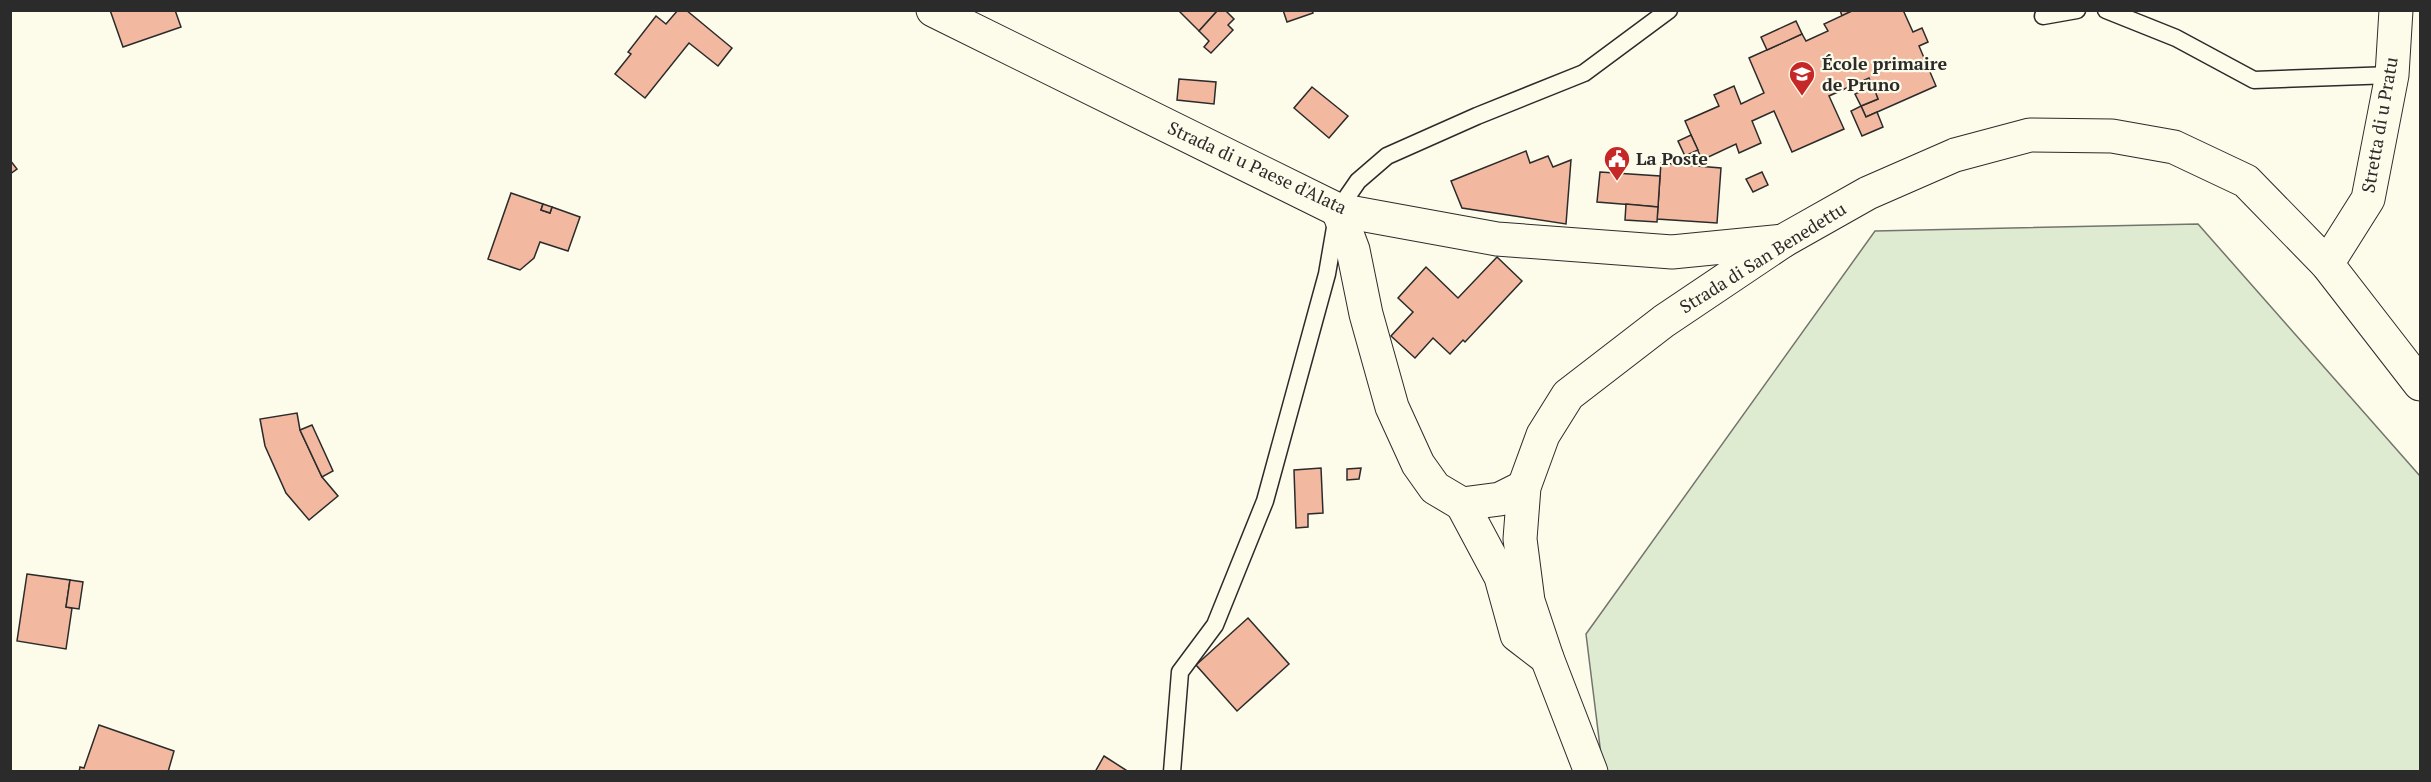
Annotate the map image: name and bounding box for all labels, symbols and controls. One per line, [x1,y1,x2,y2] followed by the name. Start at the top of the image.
[1822,51,1948,96] place label: École primaire de Pruno
[2355,55,2403,195] street label: Stretta di u Pratu
[1787,59,1817,97] school or university icon: École primaire de Pruno
[1164,115,1351,219] street label: Strada di u Paese d'Alata
[1602,144,1632,182] public building icon: La Poste
[1636,146,1708,170] place label: La Poste
[1675,196,1850,318] street label: Strada di San Benedettu

